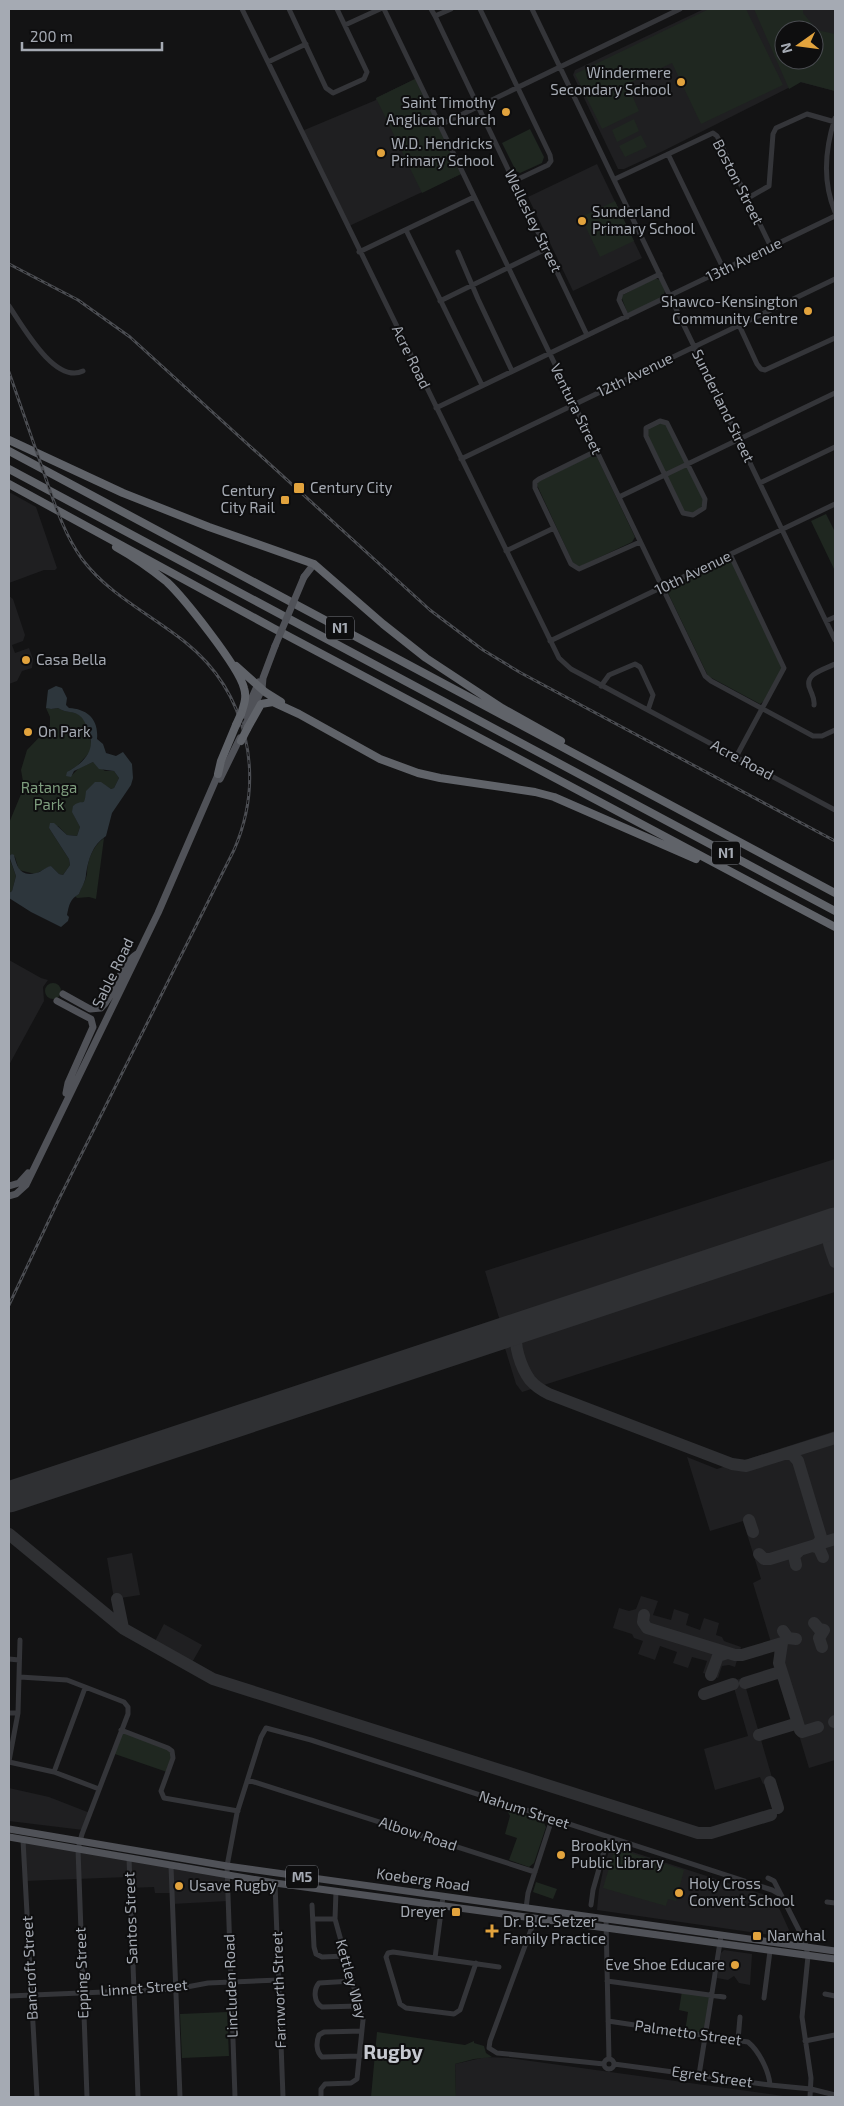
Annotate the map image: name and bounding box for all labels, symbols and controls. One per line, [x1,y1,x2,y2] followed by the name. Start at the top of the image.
[22,20,162,52] scale bar
[774,20,824,70] north arrow
[30,27,73,45] text: 200 m
[776,41,795,55] text: N
[550,63,672,98] place label: Windermere Secondary School
[675,76,687,88] marker: Windermere Secondary School
[386,93,496,128] place label: Saint Timothy Anglican Church
[500,106,512,118] marker: Saint Timothy Anglican Church
[391,134,494,169] place label: W.D. Hendricks Primary School
[710,136,768,228] street label: Boston Street
[375,147,387,159] marker: W.D. Hendricks Primary School
[501,166,567,275] street label: Wellesley Street
[592,202,695,237] place label: Sunderland Primary School
[576,215,588,227] marker: Sunderland Primary School
[703,233,784,285] street label: 13th Avenue
[661,292,798,327] place label: Shawco-Kensington Community Centre
[802,305,814,317] marker: Shawco-Kensington Community Centre
[389,322,435,391] street label: Acre Road
[689,346,759,465] street label: Sunderland Street
[594,348,675,400] street label: 12th Avenue
[547,360,607,457] street label: Ventura Street
[310,478,393,496] place label: Century City
[220,481,276,516] place label: Century City Rail
[292,481,306,495] marker: Century City
[279,494,291,506] marker: Century City Rail
[651,546,734,598] street label: 10th Avenue
[326,616,354,640] road number: N1
[36,650,107,668] place label: Casa Bella
[20,654,32,666] marker: Casa Bella
[38,722,91,740] place label: On Park
[22,726,34,738] marker: On Park
[708,735,777,783] street label: Acre Road
[21,778,77,813] park label: Ratanga Park
[712,841,740,864] road number: N1
[87,935,137,1010] street label: Sable Road
[477,1786,572,1832] street label: Nahum Street
[377,1812,459,1854] street label: Albow Road
[571,1836,664,1871] place label: Brooklyn Public Library
[555,1849,567,1861] marker: Brooklyn Public Library
[375,1864,471,1894] street label: Koeberg Road
[286,1865,318,1888] road number: M5
[119,1871,141,1964] street label: Santos Street
[689,1874,795,1909] place label: Holy Cross Convent School
[189,1876,277,1894] place label: Usave Rugby
[173,1880,185,1892] marker: Usave Rugby
[673,1887,685,1899] marker: Holy Cross Convent School
[400,1902,446,1920] place label: Dreyer
[450,1906,462,1918] marker: Dreyer
[503,1912,606,1947] place label: Dr. B.C. Setzer Family Practice
[17,1915,41,2021] street label: Bancroft Street
[485,1924,499,1938] marker: Dr. B.C. Setzer Family Practice
[767,1926,826,1944] place label: Narwhal
[70,1927,92,2019] street label: Epping Street
[751,1930,763,1942] marker: Narwhal
[267,1931,289,2049] street label: Farnworth Street
[219,1934,241,2038] street label: Lincluden Road
[333,1937,371,2021] street label: Kettley Way
[605,1955,725,1973] place label: Eve Shoe Educare
[729,1959,741,1971] marker: Eve Shoe Educare
[100,1975,189,1999] street label: Linnet Street
[634,2016,743,2048] street label: Palmetto Street
[363,2039,423,2064] district label: Rugby
[671,2061,754,2091] street label: Egret Street

